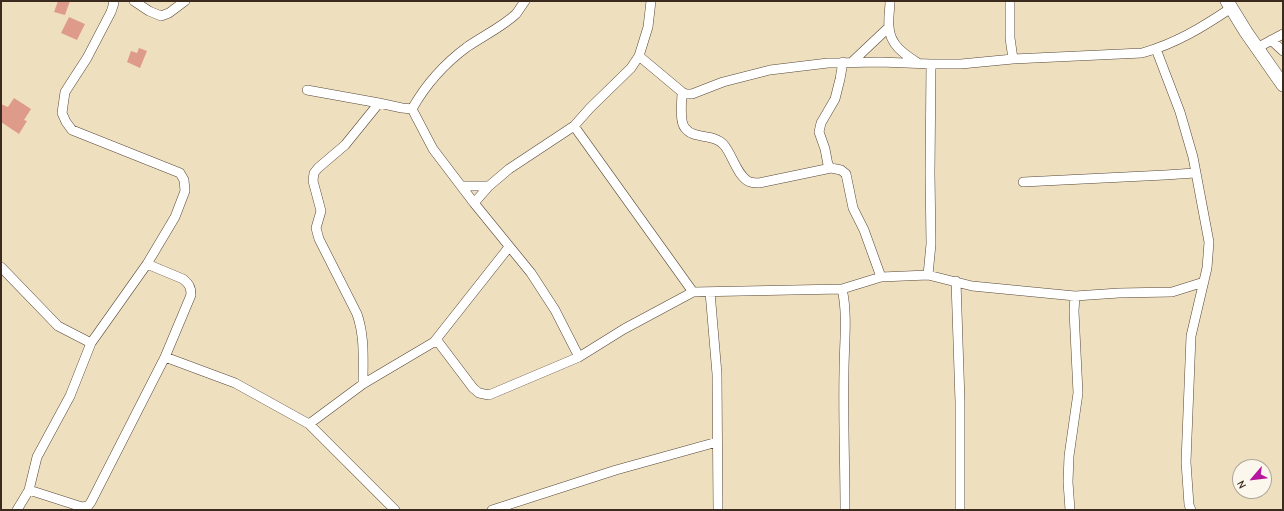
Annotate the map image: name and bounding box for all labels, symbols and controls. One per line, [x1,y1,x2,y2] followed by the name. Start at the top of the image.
[1232,459,1272,499] north arrow
[1234,478,1249,491] text: N

